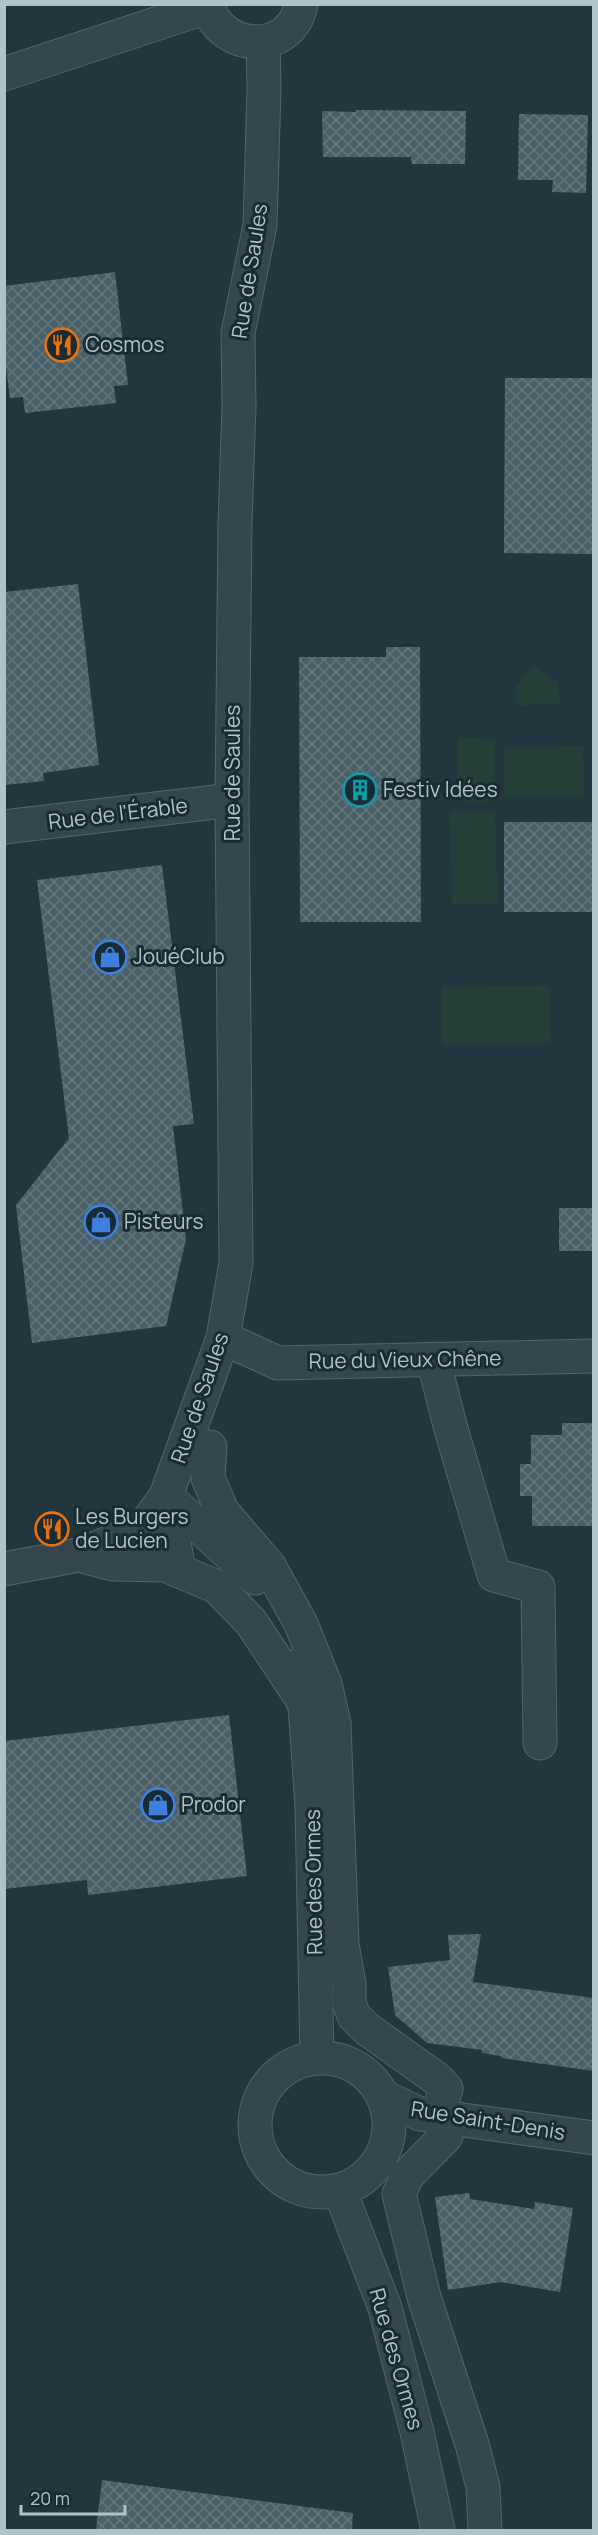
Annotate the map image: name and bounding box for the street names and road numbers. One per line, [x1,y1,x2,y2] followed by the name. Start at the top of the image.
[225,201,274,340] street label: Rue de Saules
[218,705,246,841] street label: Rue de Saules
[47,791,189,835] street label: Rue de l'Érable
[164,1329,234,1467] street label: Rue de Saules
[308,1343,502,1375] street label: Rue du Vieux Chêne
[298,1809,328,1955] street label: Rue des Ormes
[409,2094,567,2146] street label: Rue Saint-Denis
[363,2285,431,2433] street label: Rue des Ormes

